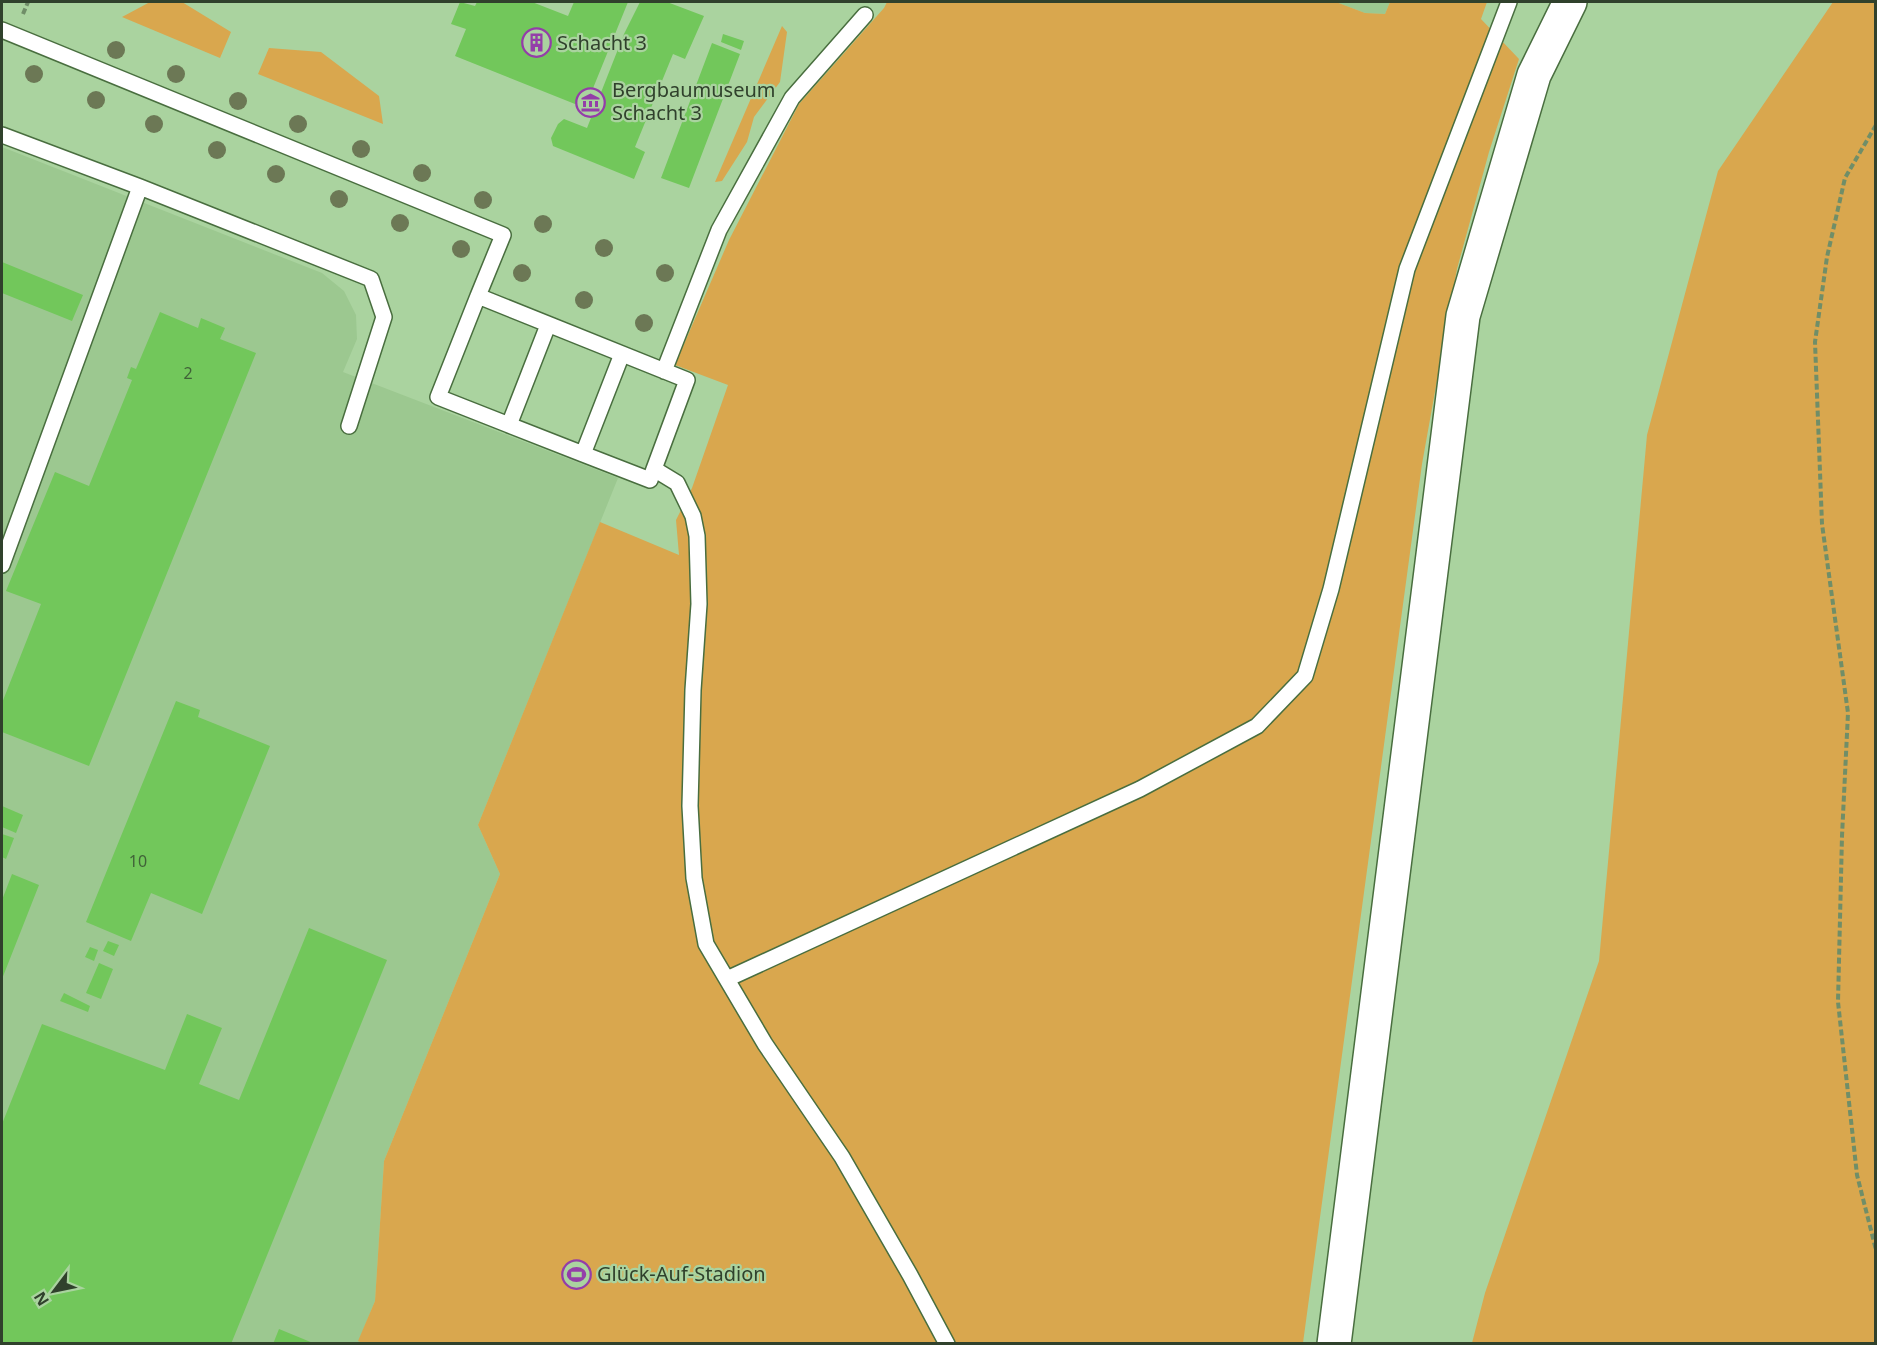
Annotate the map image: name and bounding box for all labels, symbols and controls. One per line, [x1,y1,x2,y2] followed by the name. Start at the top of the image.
[520,27,552,59] building icon: Schacht 3
[557,29,647,56] place label: Schacht 3
[612,76,776,126] place label: Bergbaumuseum Schacht 3
[575,86,607,118] museum icon: Bergbaumuseum Schacht 3
[183,362,193,384] house number: 2
[129,850,147,872] house number: 10
[560,1258,592,1290] sports icon: Glück-Auf-Stadion
[597,1260,766,1287] place label: Glück-Auf-Stadion
[24,1261,84,1321] north arrow
[29,1288,54,1310] text: N

